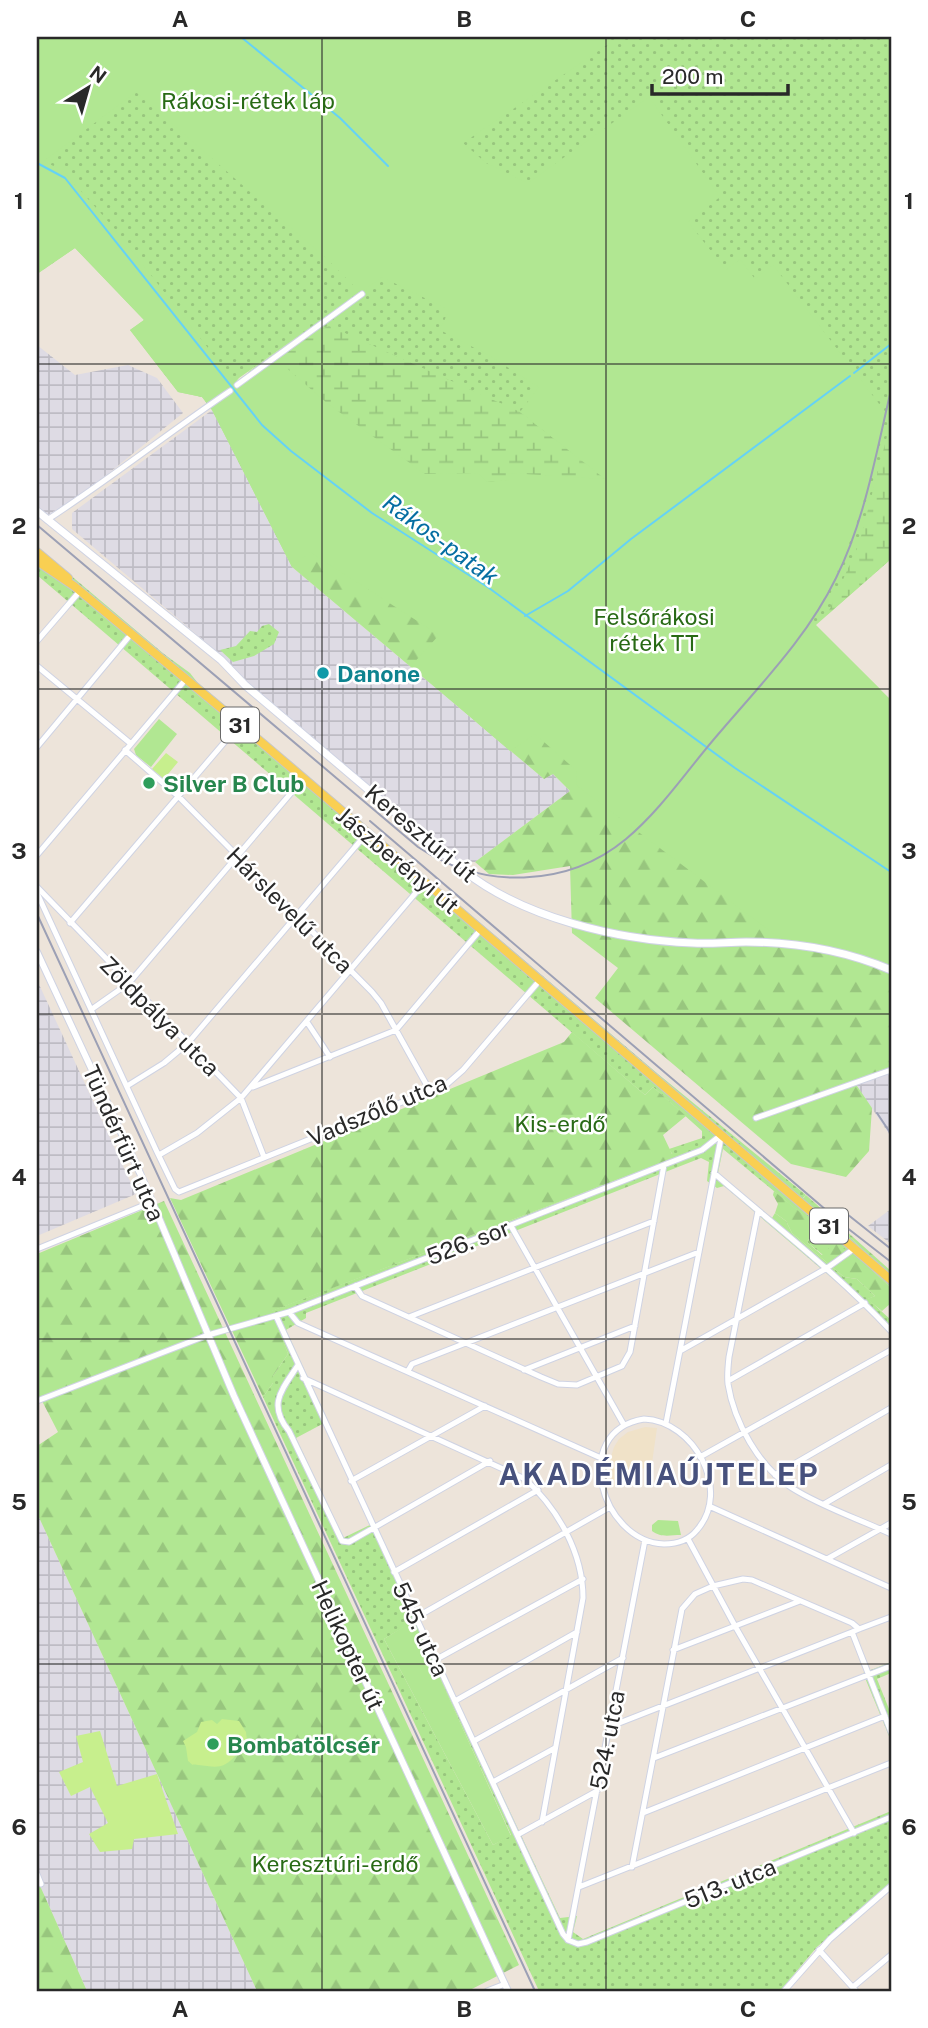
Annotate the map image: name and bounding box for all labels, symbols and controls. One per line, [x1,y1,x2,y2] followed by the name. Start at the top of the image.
[172,5,189,32] text: A
[456,5,472,32] text: B
[740,5,756,32] text: C
[52,52,122,122] north arrow
[652,52,788,96] scale bar
[86,61,111,88] text: N
[662,64,723,89] text: 200 m
[161,87,335,114] park label: Rákosi-rétek láp
[14,187,24,214] text: 1
[904,187,914,214] text: 1
[378,488,504,590] water label: Rákos-patak
[12,512,26,539] text: 2
[902,512,916,539] text: 2
[593,603,715,656] park label: Felsőrákosi rétek TT
[337,660,420,687] place label: Danone
[315,665,331,681] marker: Danone
[221,708,259,742] road number: 31
[163,770,304,797] place label: Silver B Club
[141,775,157,791] marker: Silver B Club
[360,778,482,888] street label: Keresztúri út
[331,801,465,919] street label: Jászberényi út
[11,837,27,864] text: 3
[901,837,917,864] text: 3
[221,841,359,979] street label: Hárslevelű utca
[95,951,225,1081] street label: Zöldpálya utca
[78,1061,170,1225] street label: Tündérfürt utca
[303,1069,451,1151] street label: Vadszőlő utca
[514,1110,606,1137] park label: Kis-erdő
[11,1163,27,1190] text: 4
[901,1163,917,1190] text: 4
[810,1208,848,1244] road number: 31
[423,1214,513,1270] street label: 526. sor
[498,1456,820,1492] district label: AKADÉMIAÚJTELEP
[11,1488,27,1515] text: 5
[901,1488,917,1515] text: 5
[306,1576,390,1714] street label: Helikopter út
[387,1577,455,1681] street label: 545. utca
[584,1688,630,1792] street label: 524. utca
[227,1731,380,1758] place label: Bombatölcsér
[205,1736,221,1752] marker: Bombatölcsér
[11,1813,27,1840] text: 6
[901,1813,917,1840] text: 6
[252,1850,418,1877] park label: Keresztúri-erdő
[680,1852,780,1914] street label: 513. utca
[172,1995,189,2022] text: A
[456,1995,472,2022] text: B
[740,1995,756,2022] text: C

